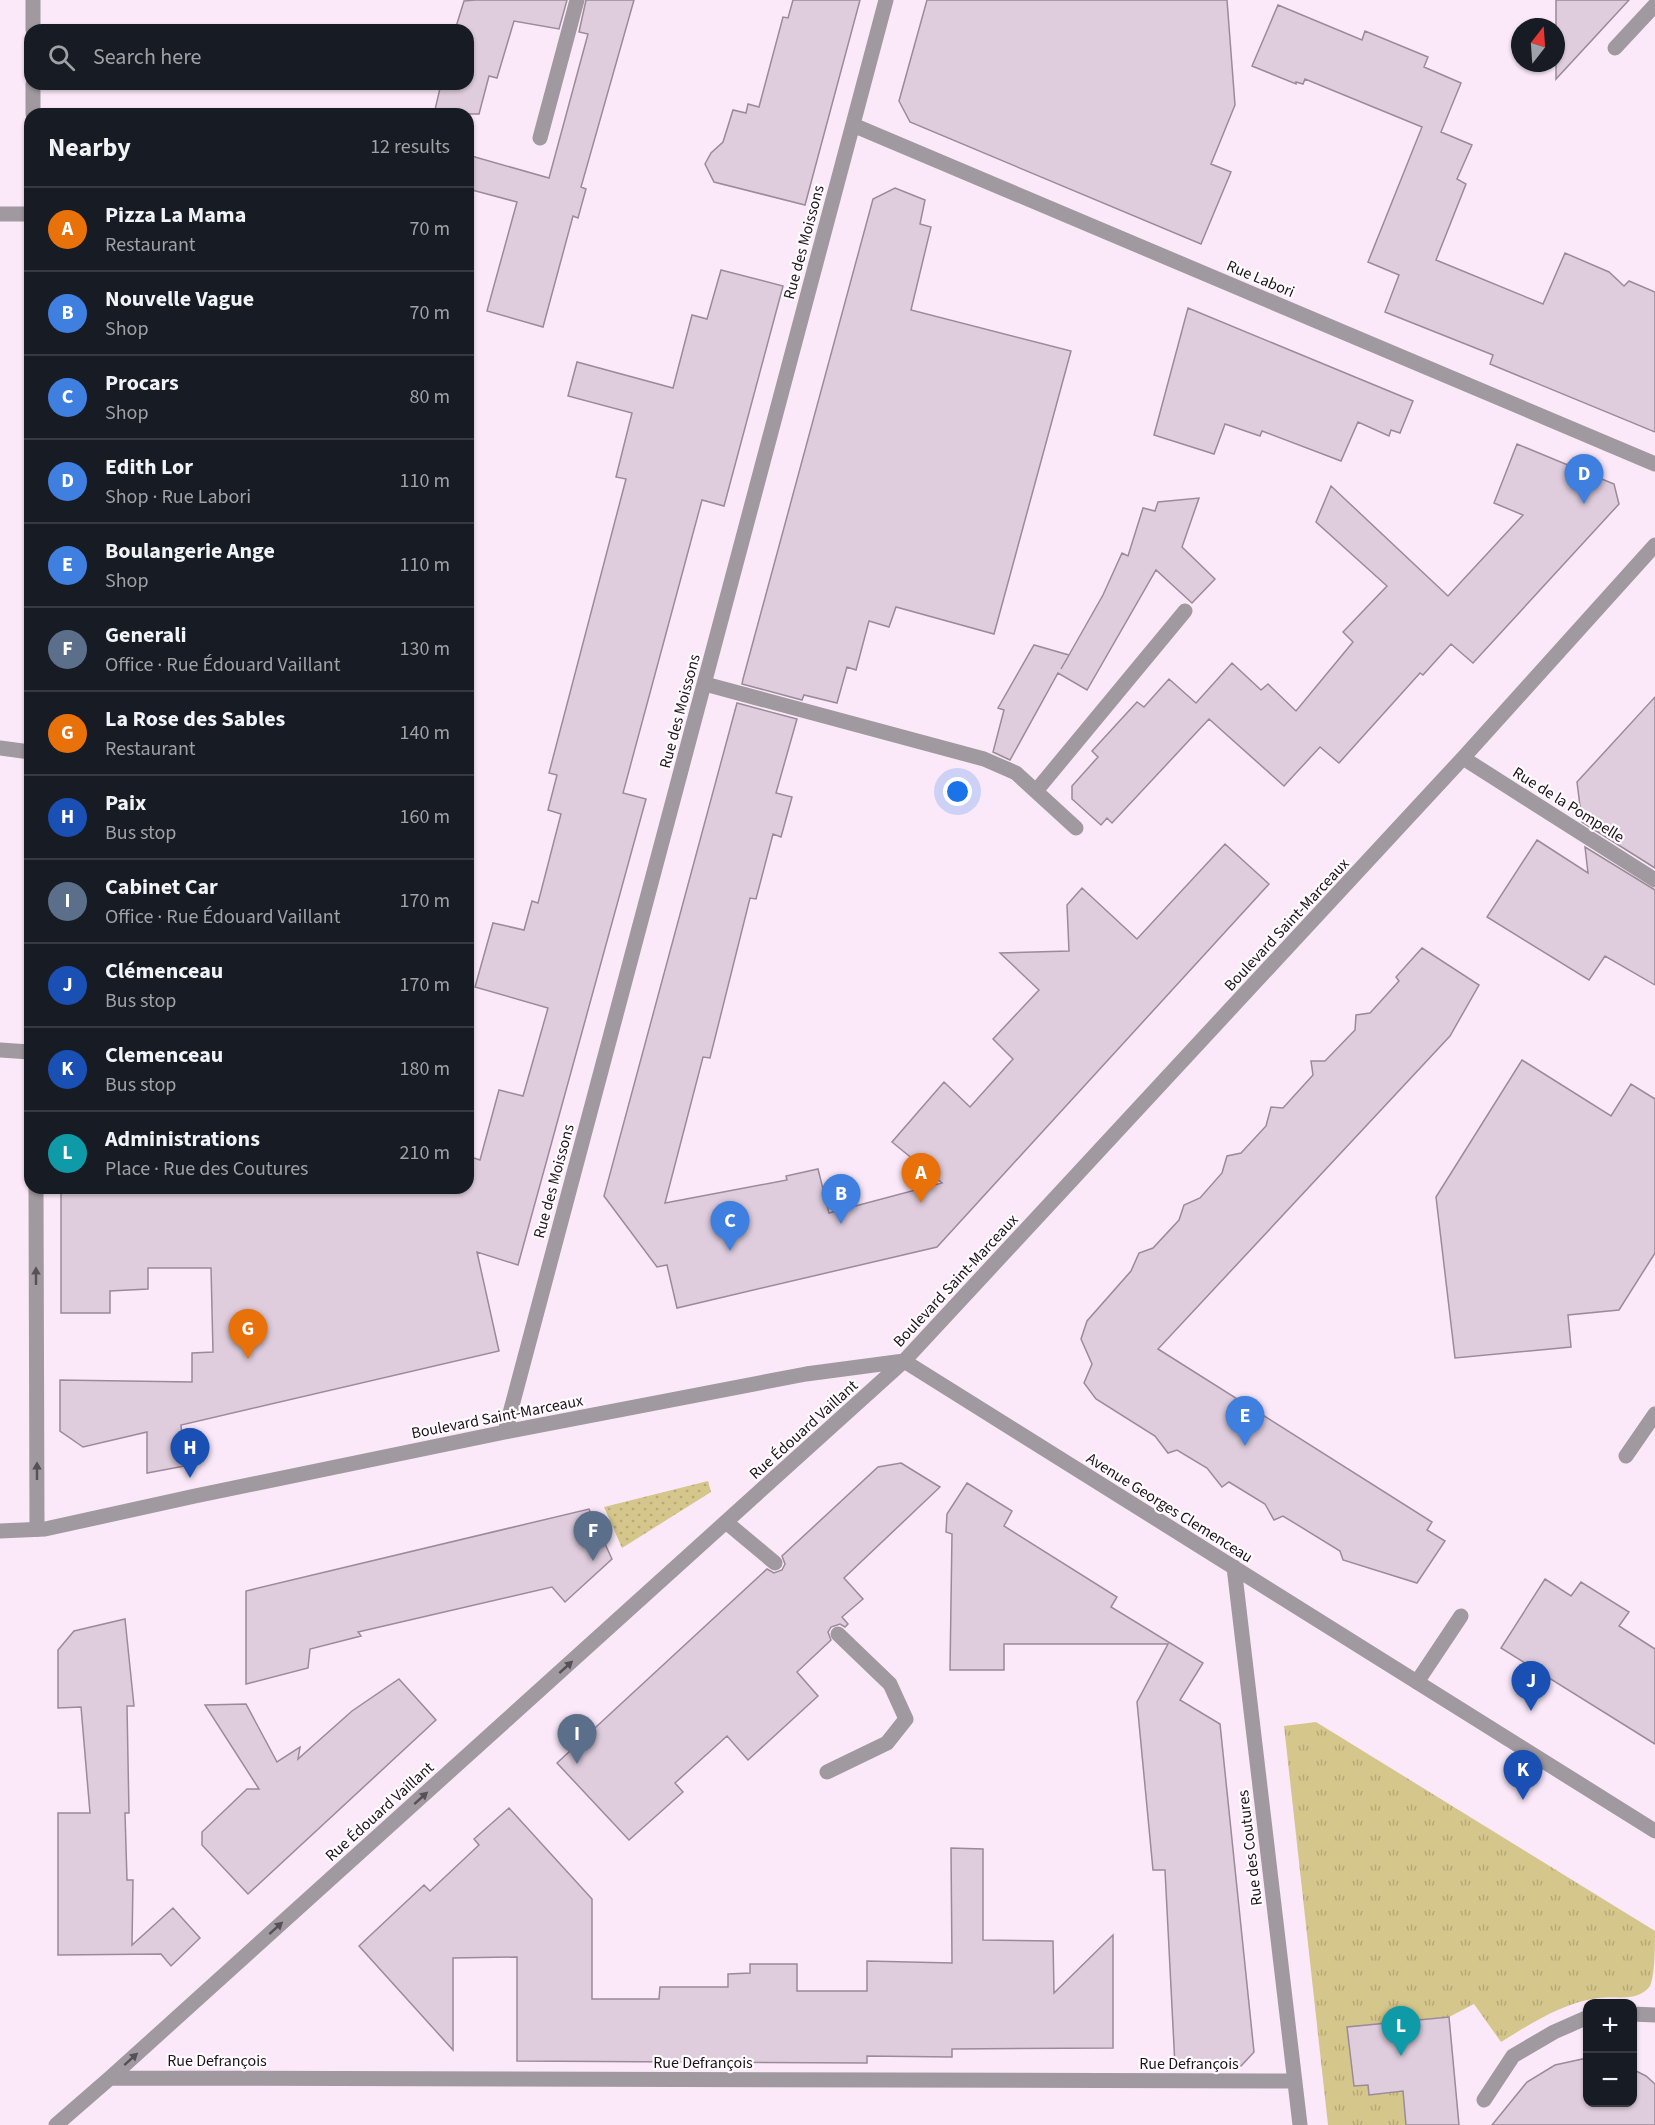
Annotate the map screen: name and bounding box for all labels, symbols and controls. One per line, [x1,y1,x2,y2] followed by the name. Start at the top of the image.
[1511,18,1565,72] north arrow
[24,24,474,90] search box
[45,41,78,74] icon: search
[93,41,201,73] text: Search here
[48,129,131,166] text: Nearby
[370,133,450,161] text: 12 results
[778,182,830,302] street label: Rue des Moissons
[105,199,246,231] text: Pizza La Mama
[62,215,73,243] text: A
[410,215,450,243] text: 70 m
[105,231,196,259] text: Restaurant
[1223,255,1298,303] street label: Rue Labori
[105,283,254,315] text: Nouvelle Vague
[61,299,74,327] text: B
[410,299,450,327] text: 70 m
[105,315,149,343] text: Shop
[105,367,179,399] text: Procars
[62,383,73,411] text: C
[410,383,450,411] text: 80 m
[105,399,149,427] text: Shop
[105,451,193,483] text: Edith Lor
[1564,454,1604,504] pin: D
[61,467,74,495] text: D
[400,467,450,495] text: 110 m
[105,483,251,511] text: Shop · Rue Labori
[105,535,275,567] text: Boulangerie Ange
[62,551,73,579] text: E
[400,551,450,579] text: 110 m
[105,567,149,595] text: Shop
[105,619,187,651] text: Generali
[62,635,73,663] text: F
[400,635,450,663] text: 130 m
[105,651,340,679] text: Office · Rue Édouard Vaillant
[654,651,706,771] street label: Rue des Moissons
[105,703,285,735] text: La Rose des Sables
[61,719,74,747] text: G
[400,719,450,747] text: 140 m
[105,735,196,763] text: Restaurant
[1508,762,1629,848] street label: Rue de la Pompelle
[943,777,972,806] your location
[105,787,146,819] text: Paix
[61,803,74,831] text: H
[400,803,450,831] text: 160 m
[105,819,176,847] text: Bus stop
[1219,853,1354,996] street label: Boulevard Saint-Marceaux
[105,871,218,903] text: Cabinet Car
[64,887,71,915] text: I
[400,887,450,915] text: 170 m
[105,903,340,931] text: Office · Rue Édouard Vaillant
[105,955,223,987] text: Clémenceau
[62,971,73,999] text: J
[400,971,450,999] text: 170 m
[105,987,176,1015] text: Bus stop
[105,1039,223,1071] text: Clemenceau
[61,1055,74,1083] text: K
[400,1055,450,1083] text: 180 m
[105,1071,176,1099] text: Bus stop
[528,1121,580,1241] street label: Rue des Moissons
[105,1123,260,1155] text: Administrations
[62,1139,73,1167] text: L
[400,1139,450,1167] text: 210 m
[902,1154,940,1203] pin: A
[105,1155,309,1183] text: Place · Rue des Coutures
[822,1174,860,1224] pin: B
[710,1202,750,1251] pin: C
[888,1209,1023,1352] street label: Boulevard Saint-Marceaux
[31,1266,41,1285] one-way arrow
[228,1310,268,1359] pin: G
[745,1375,863,1485] street label: Rue Édouard Vaillant
[409,1390,585,1444] street label: Boulevard Saint-Marceaux
[1226,1396,1264,1446] pin: E
[170,1428,210,1478] pin: H
[1082,1447,1257,1568] street label: Avenue Georges Clemenceau
[32,1461,42,1480] one-way arrow
[574,1512,612,1561] pin: F
[558,1661,573,1674] one-way arrow
[1512,1662,1550,1711] pin: J
[558,1714,596,1764] pin: I
[1504,1750,1543,1800] pin: K
[321,1757,439,1867] street label: Rue Édouard Vaillant
[1232,1789,1268,1907] street label: Rue des Coutures
[413,1792,428,1805] one-way arrow
[268,1922,283,1935] one-way arrow
[1583,1999,1637,2107] map controls
[1583,1999,1637,2053] button: +
[1382,2006,1420,2056] pin: L
[167,2050,267,2072] street label: Rue Defrançois
[124,2052,139,2066] one-way arrow
[653,2052,753,2074] street label: Rue Defrançois
[1139,2053,1239,2075] street label: Rue Defrançois
[1583,2053,1637,2107] button: −

